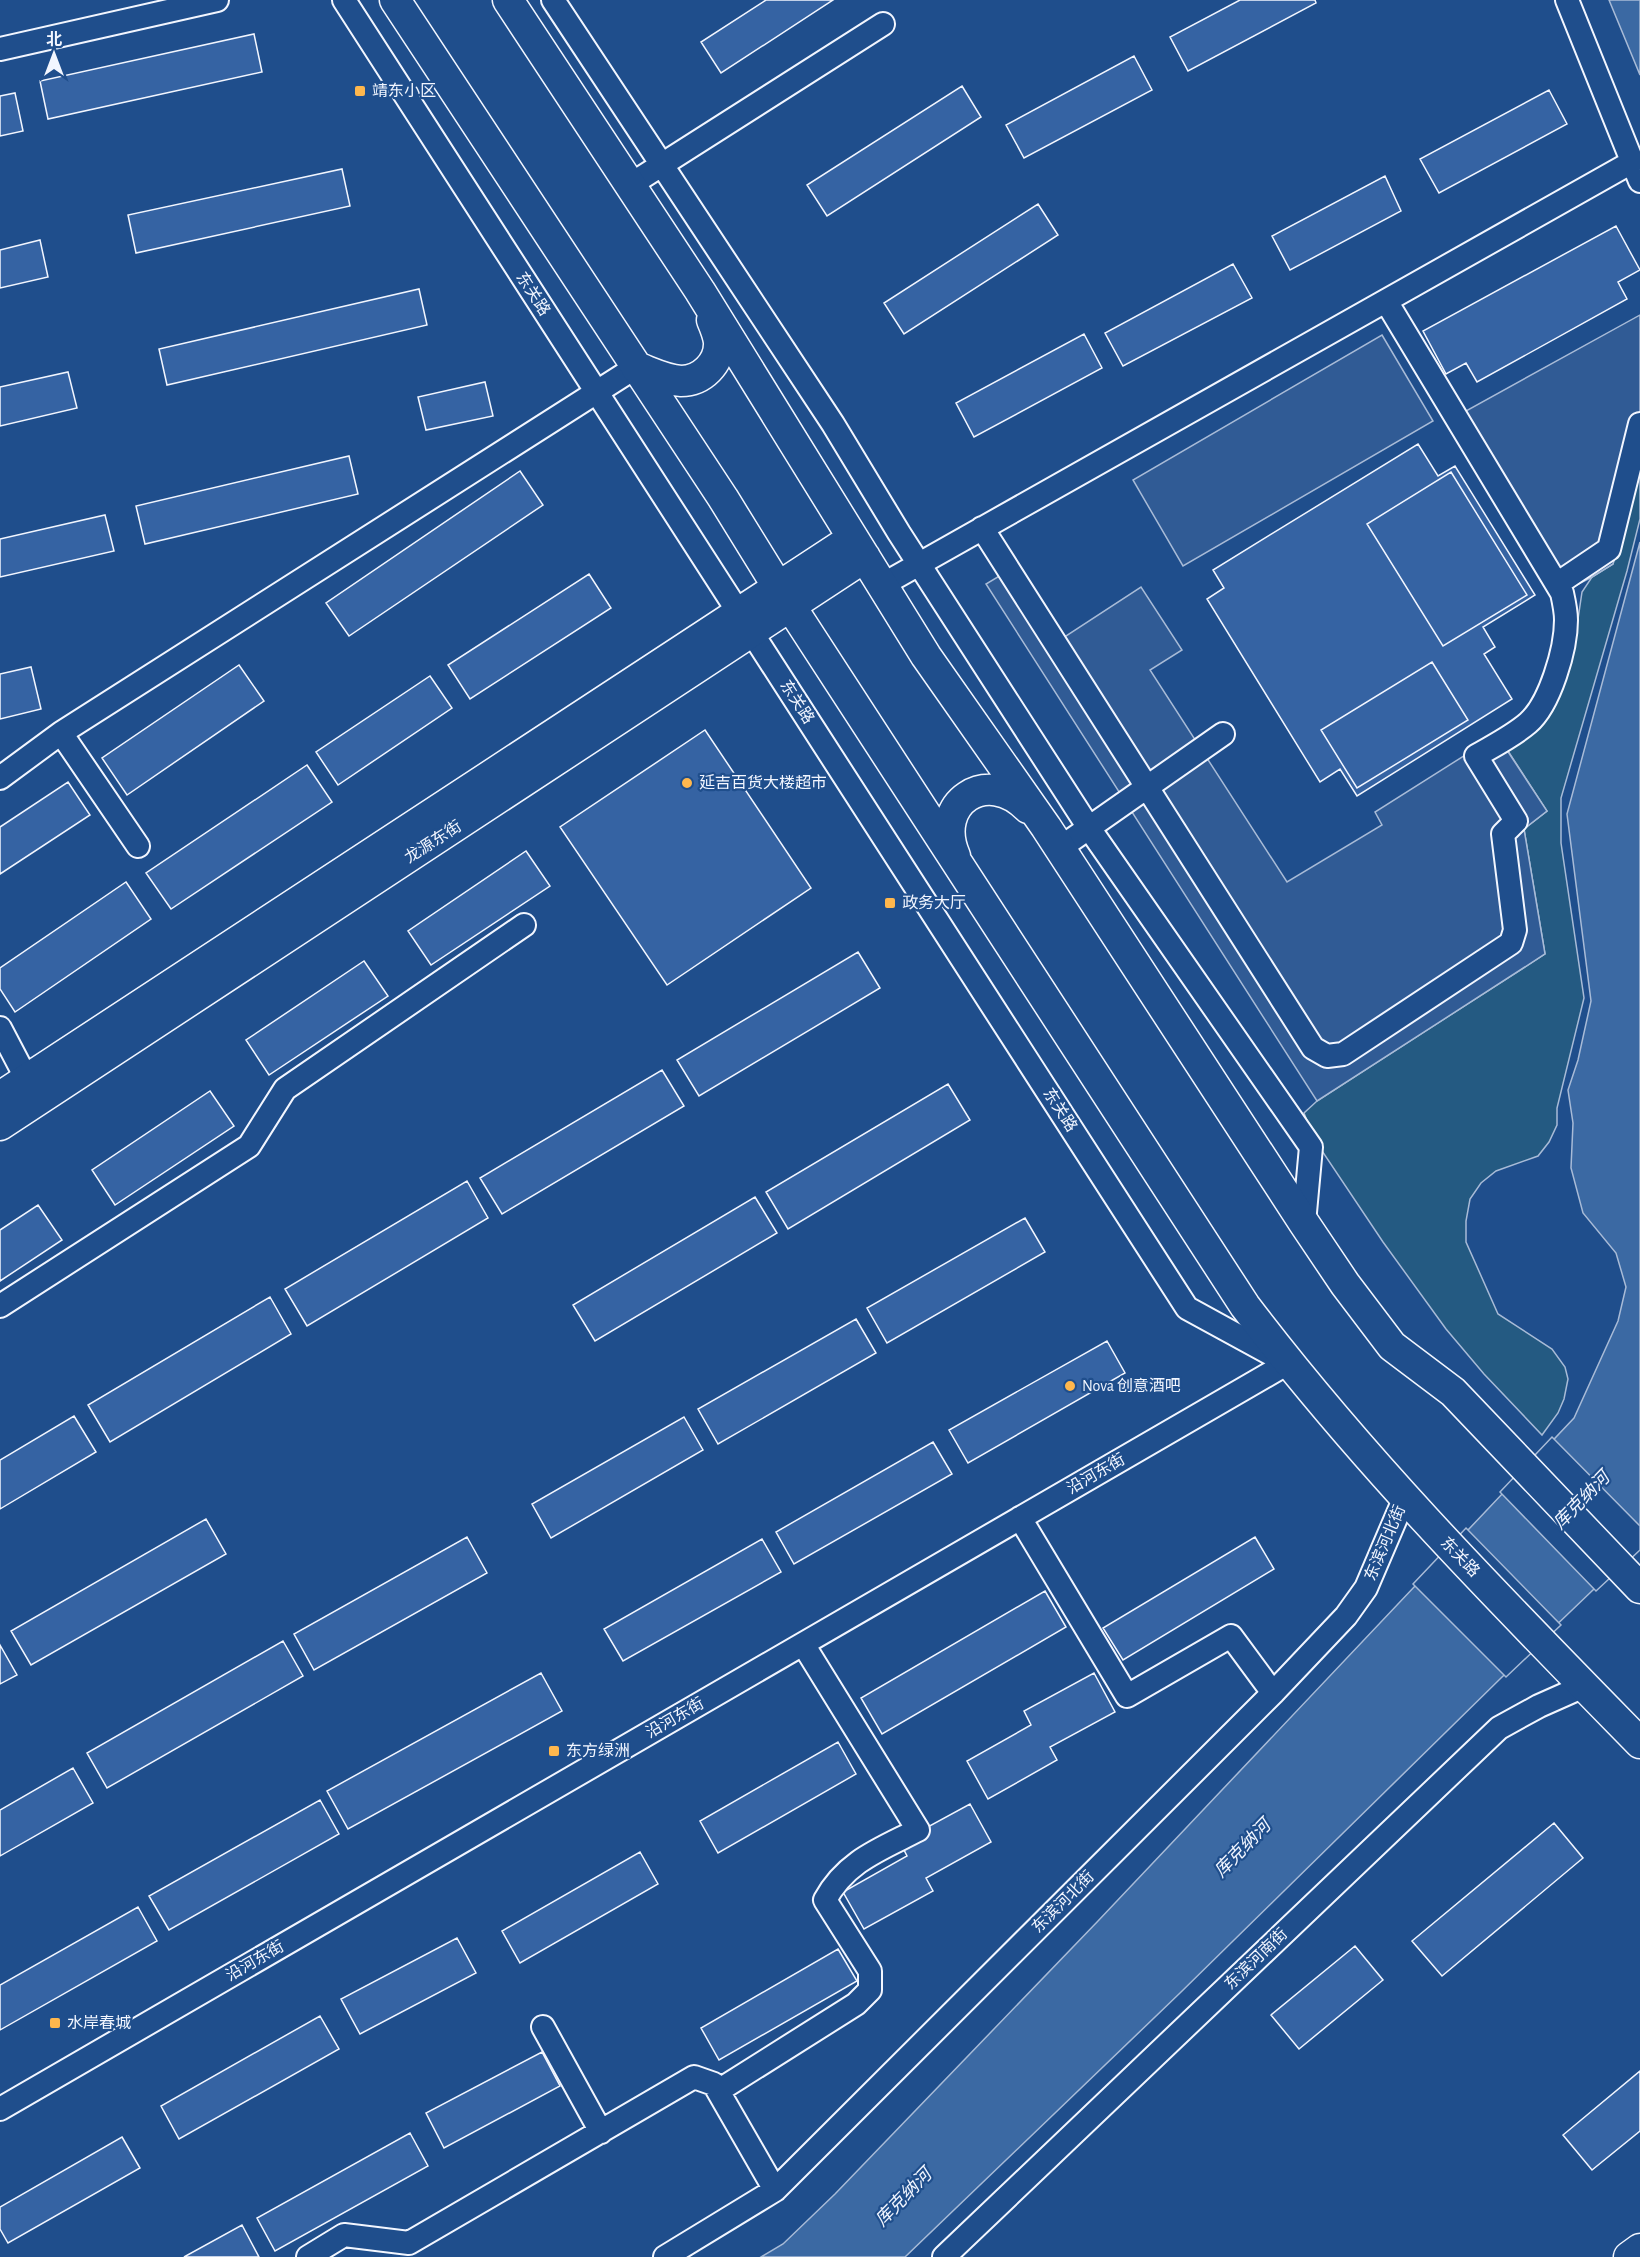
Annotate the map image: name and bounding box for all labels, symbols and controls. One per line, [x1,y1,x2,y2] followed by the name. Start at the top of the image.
[24,24,84,84] north arrow
[46,31,62,48] text: 北
[372,82,436,99] place label: 靖东小区
[353,84,367,98] marker: 靖东小区
[513,269,554,318] street label: 东关路
[777,677,818,726] street label: 东关路
[699,774,827,791] place label: 延吉百货大楼超市
[680,776,694,790] marker: 延吉百货大楼超市
[401,817,464,866] street label: 龙源东街
[902,894,966,911] place label: 政务大厅
[883,896,897,910] marker: 政务大厅
[1040,1085,1081,1134] street label: 东关路
[1082,1377,1181,1394] place label: Nova 创意酒吧
[1063,1379,1077,1393] marker: Nova 创意酒吧
[1064,1450,1128,1497] street label: 沿河东街
[1549,1465,1616,1533] water label: 库克纳河
[1361,1503,1408,1583] street label: 东滨河北街
[1438,1533,1483,1580] street label: 东关路
[643,1694,707,1741] street label: 沿河东街
[566,1742,630,1759] place label: 东方绿洲
[547,1744,561,1758] marker: 东方绿洲
[1210,1813,1277,1881] water label: 库克纳河
[1028,1867,1097,1936] street label: 东滨河北街
[1221,1925,1290,1993] street label: 东滨河南街
[223,1937,287,1984] street label: 沿河东街
[67,2014,131,2031] place label: 水岸春城
[48,2016,62,2030] marker: 水岸春城
[871,2162,938,2230] water label: 库克纳河

